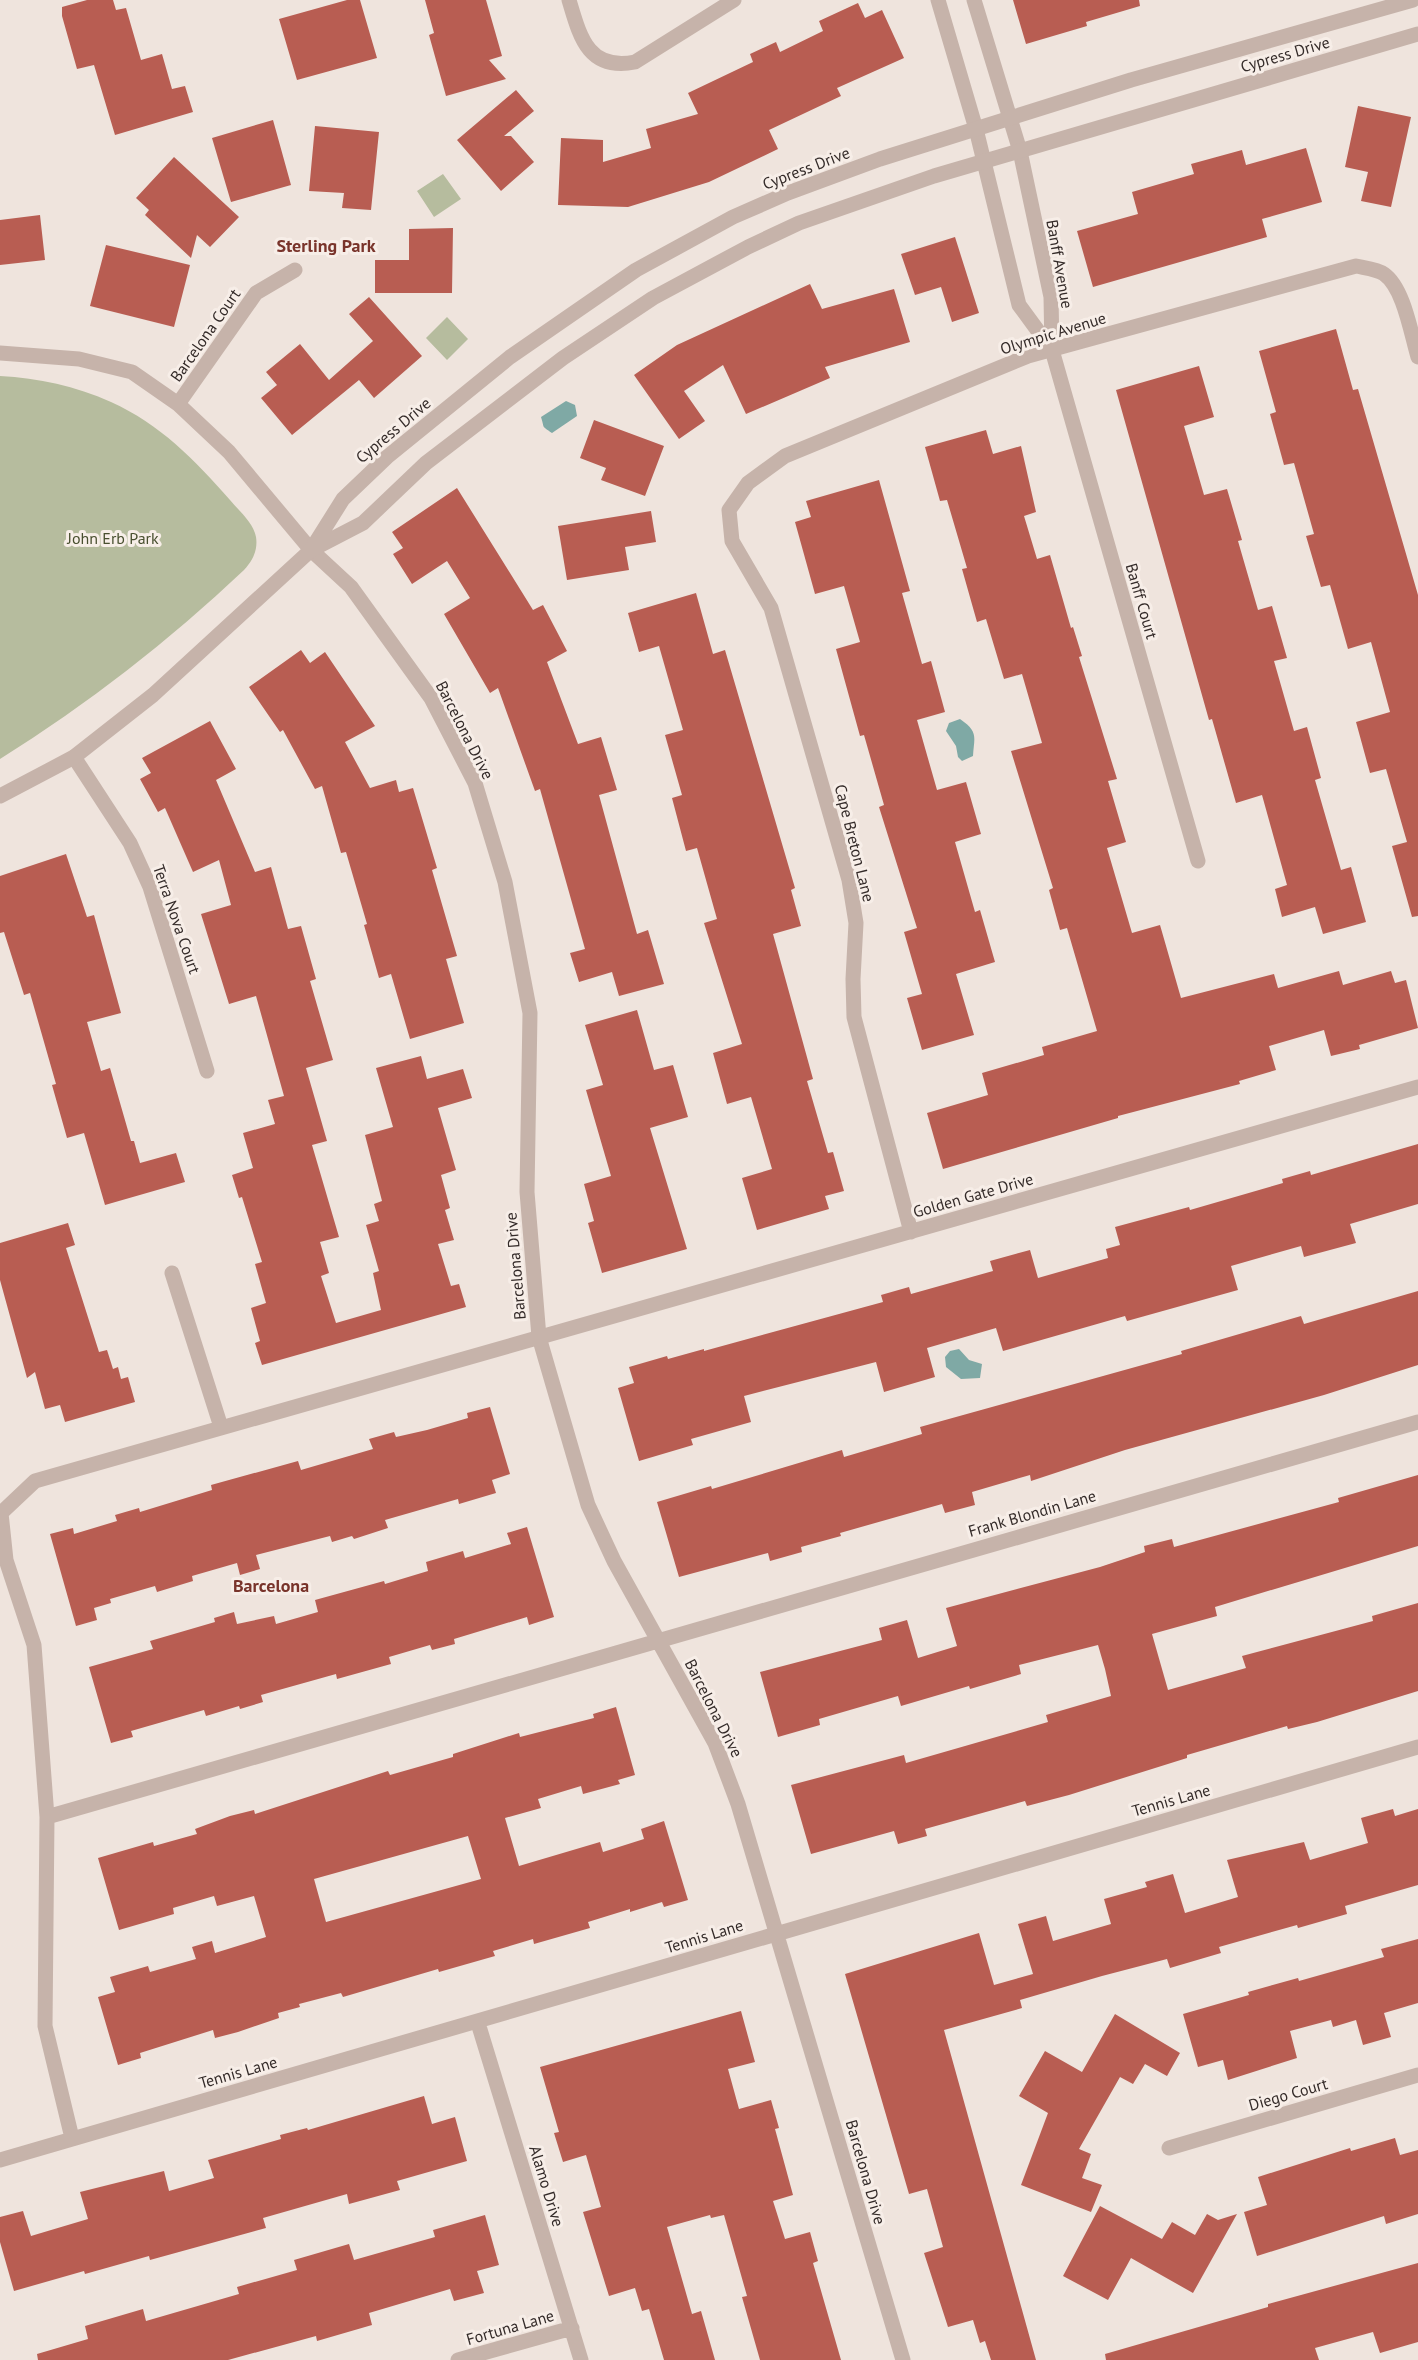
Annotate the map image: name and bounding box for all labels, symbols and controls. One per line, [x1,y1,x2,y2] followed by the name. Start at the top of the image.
[1238,32,1332,76] street label: Cypress Drive
[760,142,852,194] street label: Cypress Drive
[1042,218,1078,310] street label: Banff Avenue
[276,234,376,257] district label: Sterling Park
[166,284,245,385] street label: Barcelona Court
[998,307,1108,359] street label: Olympic Avenue
[351,393,435,467] street label: Cypress Drive
[66,528,159,548] park label: John Erb Park
[1122,561,1162,642] street label: Banff Court
[432,677,498,783] street label: Barcelona Drive
[831,782,879,904] street label: Cape Breton Lane
[149,862,205,977] street label: Terra Nova Court
[911,1168,1035,1222] street label: Golden Gate Drive
[500,1211,530,1321] street label: Barcelona Drive
[966,1485,1098,1541] street label: Frank Blondin Lane
[233,1574,309,1597] district label: Barcelona
[681,1655,747,1761] street label: Barcelona Drive
[1130,1779,1212,1821] street label: Tennis Lane
[663,1915,745,1957] street label: Tennis Lane
[197,2051,279,2093] street label: Tennis Lane
[1246,2073,1330,2115] street label: Diego Court
[842,2117,890,2227] street label: Barcelona Drive
[525,2143,569,2229] street label: Alamo Drive
[464,2305,556,2349] street label: Fortuna Lane

